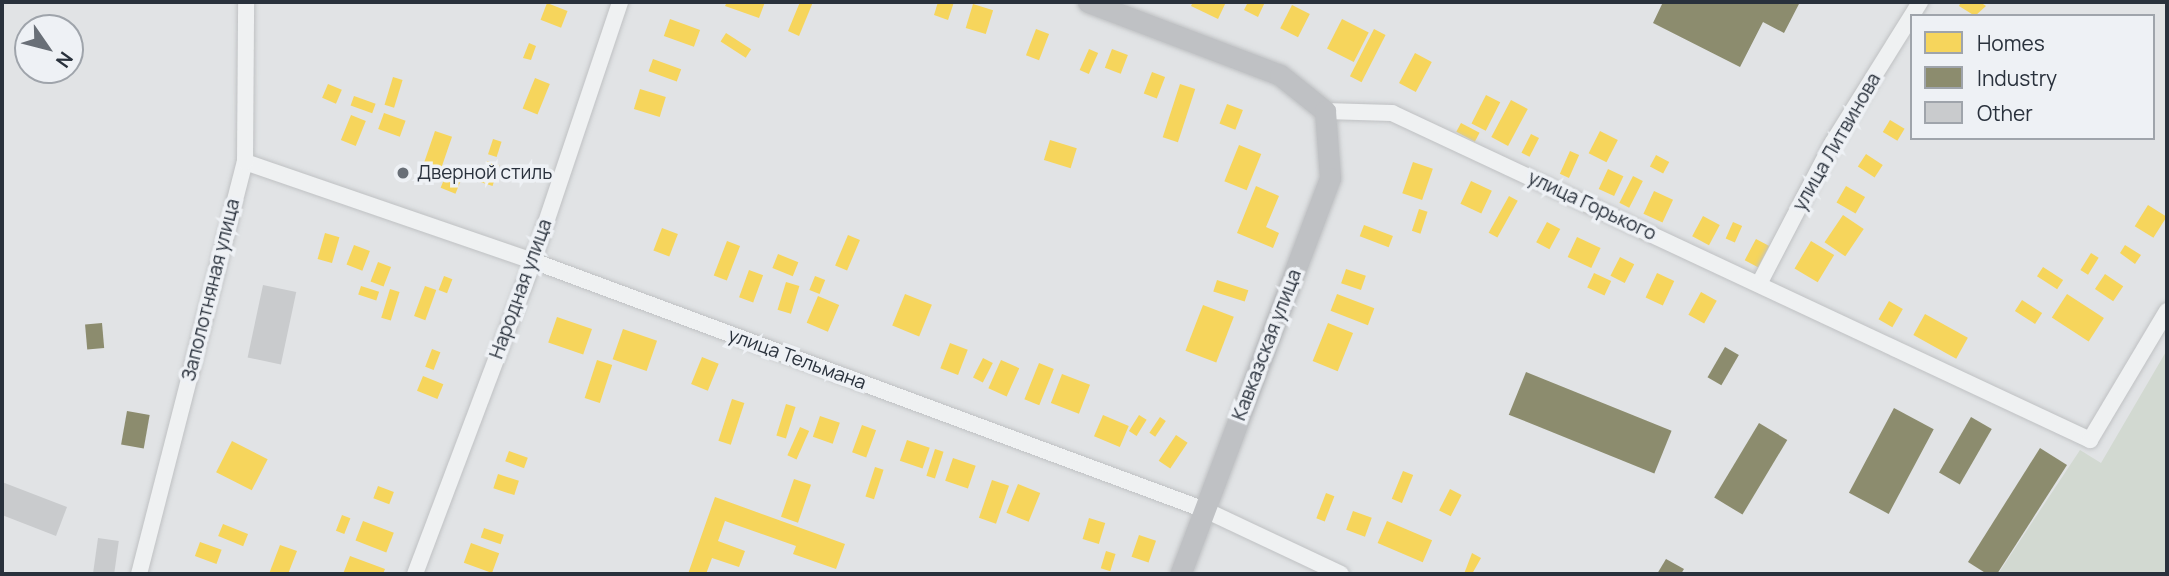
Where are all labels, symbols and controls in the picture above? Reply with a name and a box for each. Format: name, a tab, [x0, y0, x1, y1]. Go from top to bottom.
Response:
north arrow	[14, 14, 84, 84]
legend	[1910, 14, 2155, 140]
text: Homes	[1977, 29, 2045, 57]
text: N	[50, 47, 79, 73]
text: Industry	[1977, 64, 2057, 92]
street label: улица Литвинова	[1788, 69, 1886, 215]
text: Other	[1977, 99, 2033, 127]
place label: Дверной стиль	[417, 162, 552, 184]
marker: Дверной стиль	[395, 165, 411, 181]
street label: улица Горького	[1524, 166, 1660, 246]
street label: Заполотняная улица	[177, 197, 245, 383]
street label: Народная улица	[485, 216, 557, 362]
street label: Кавказская улица	[1228, 266, 1306, 424]
street label: улица Тельмана	[725, 323, 869, 395]

